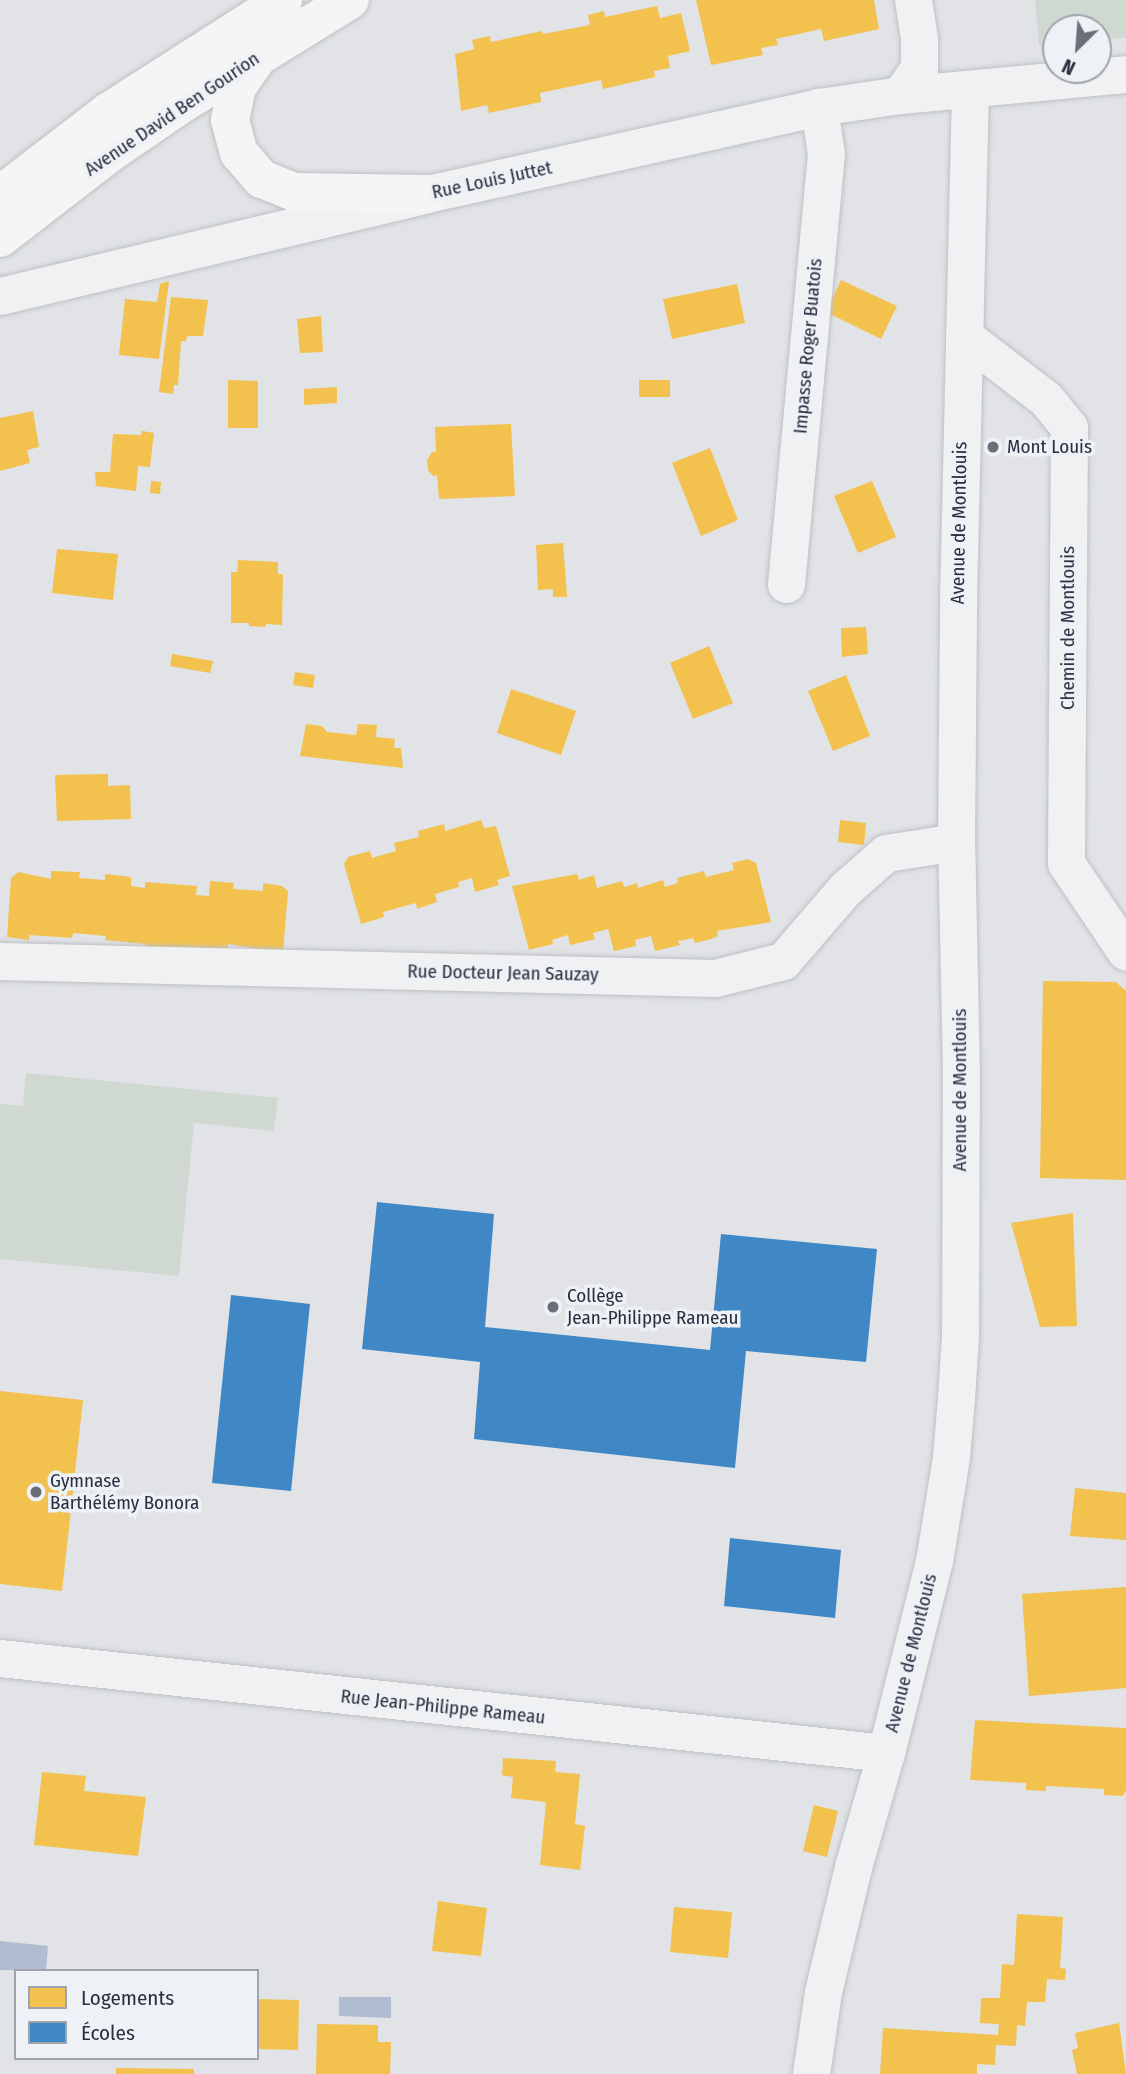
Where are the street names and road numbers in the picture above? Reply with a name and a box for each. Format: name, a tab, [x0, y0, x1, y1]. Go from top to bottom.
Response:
street label: Avenue David Ben Gourion	[80, 47, 264, 181]
street label: Rue Louis Juttet	[430, 156, 554, 204]
street label: Impasse Roger Buatois	[789, 257, 827, 435]
street label: Avenue de Montlouis	[946, 441, 972, 605]
street label: Chemin de Montlouis	[1057, 546, 1079, 710]
street label: Rue Docteur Jean Sauzay	[407, 960, 599, 986]
street label: Avenue de Montlouis	[949, 1009, 971, 1171]
street label: Avenue de Montlouis	[880, 1571, 942, 1735]
street label: Rue Jean-Philippe Rameau	[340, 1685, 546, 1729]

